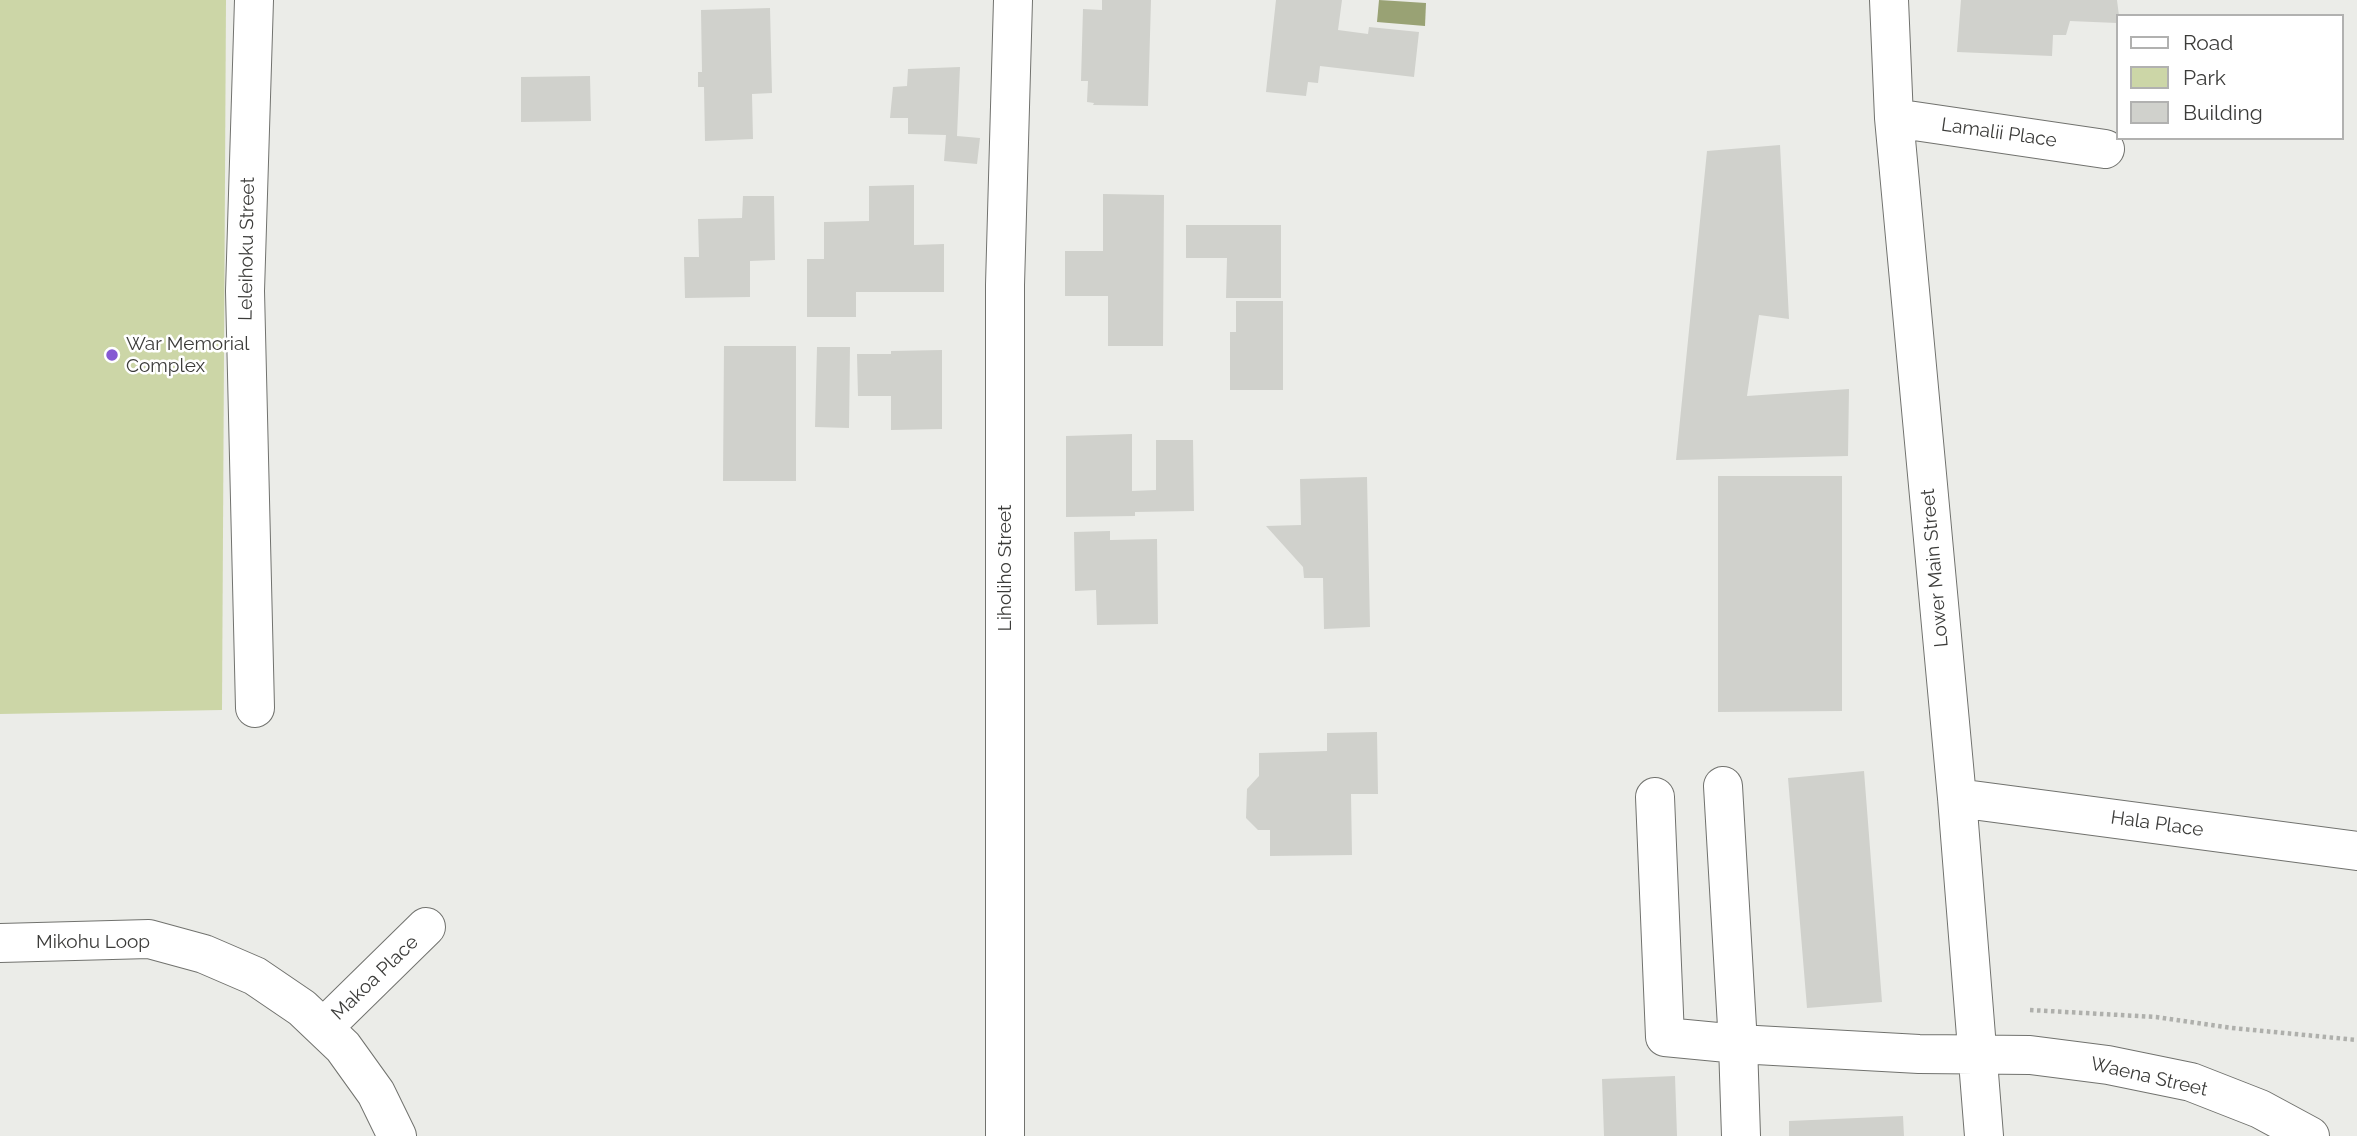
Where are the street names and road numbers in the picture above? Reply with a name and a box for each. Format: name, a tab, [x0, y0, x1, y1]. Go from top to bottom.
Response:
street label: Lamalii Place	[1940, 114, 2058, 152]
street label: Leleihoku Street	[234, 177, 260, 321]
street label: Lower Main Street	[1917, 488, 1953, 648]
street label: Liholiho Street	[994, 505, 1016, 631]
street label: Hala Place	[2109, 806, 2205, 842]
street label: Mikohu Loop	[36, 931, 150, 953]
street label: Makoa Place	[327, 931, 423, 1025]
street label: Waena Street	[2088, 1052, 2210, 1102]

